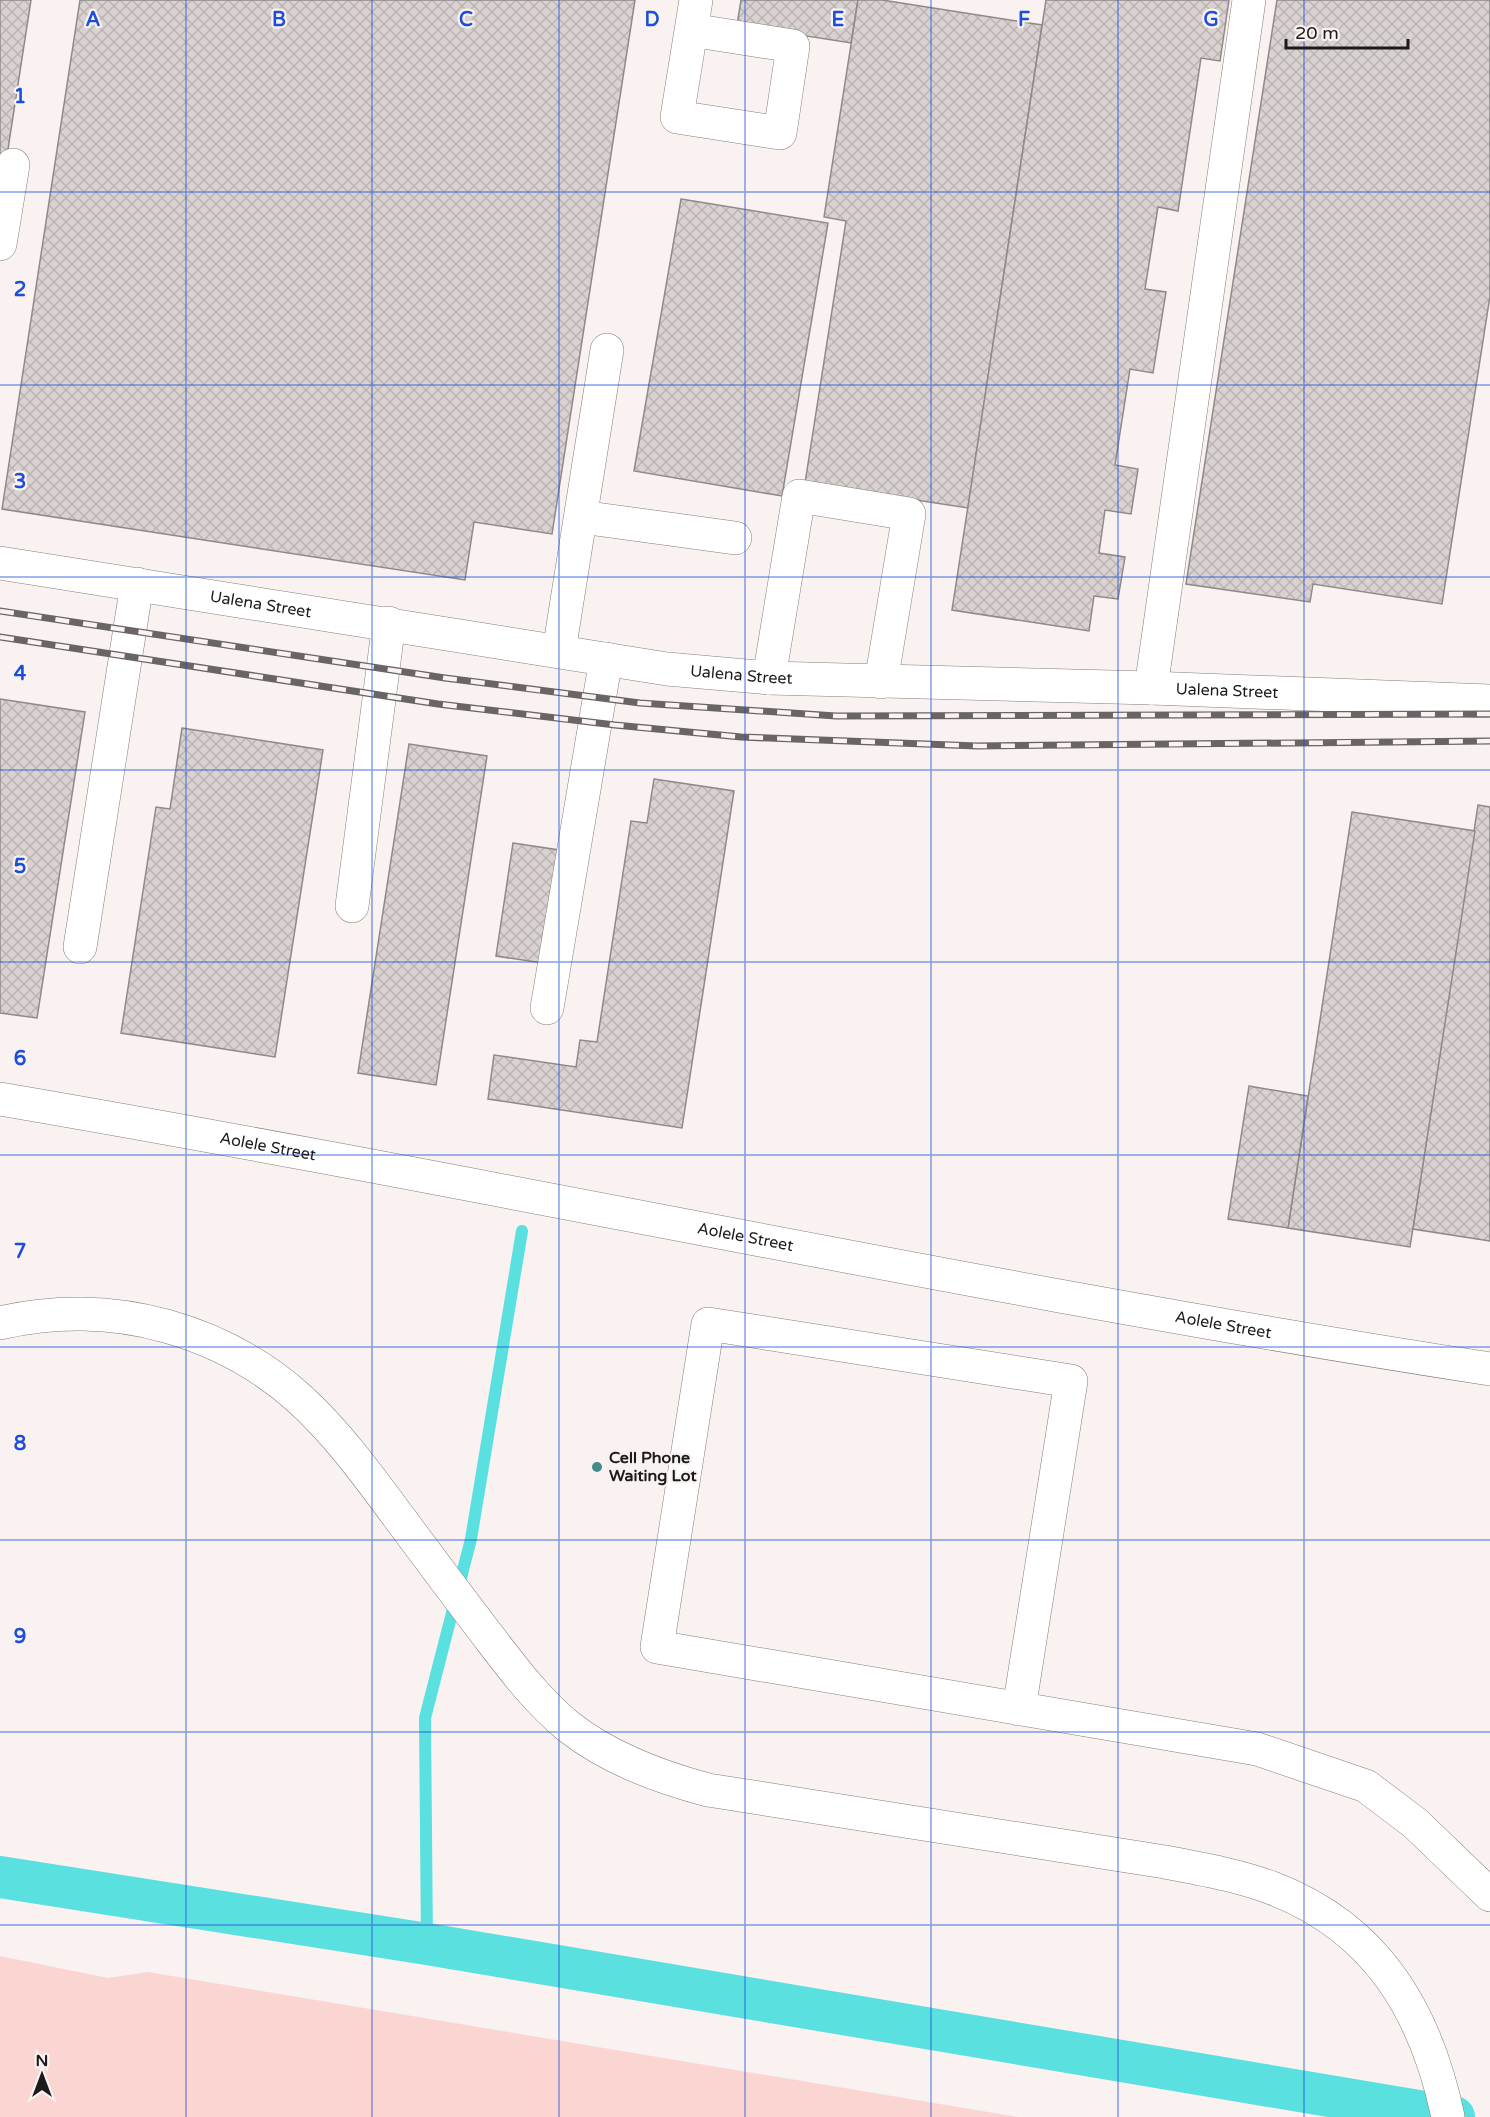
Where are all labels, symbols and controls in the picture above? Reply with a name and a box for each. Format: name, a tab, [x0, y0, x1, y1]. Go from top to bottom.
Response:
text: A	[86, 8, 101, 32]
text: B	[272, 8, 286, 32]
text: C	[459, 8, 473, 32]
text: D	[644, 8, 660, 32]
text: E	[832, 8, 845, 32]
text: F	[1018, 8, 1030, 32]
text: G	[1203, 8, 1219, 32]
scale bar	[1286, 12, 1408, 50]
text: 20 m	[1295, 22, 1339, 44]
text: 1	[14, 85, 26, 109]
text: 2	[14, 278, 26, 302]
text: 3	[14, 470, 26, 494]
street label: Ualena Street	[208, 587, 313, 622]
street label: Ualena Street	[689, 661, 793, 689]
text: 4	[14, 662, 27, 686]
street label: Ualena Street	[1175, 679, 1279, 703]
text: 5	[14, 855, 26, 879]
text: 6	[14, 1047, 26, 1071]
street label: Aolele Street	[218, 1128, 318, 1165]
street label: Aolele Street	[696, 1218, 795, 1256]
text: 7	[14, 1240, 26, 1264]
street label: Aolele Street	[1173, 1307, 1273, 1343]
text: 8	[14, 1432, 26, 1456]
place label: Cell Phone Waiting Lot	[609, 1448, 697, 1486]
marker: Cell Phone Waiting Lot	[590, 1460, 604, 1474]
text: 9	[14, 1625, 26, 1649]
north arrow	[12, 2045, 72, 2105]
text: N	[36, 2051, 48, 2071]

